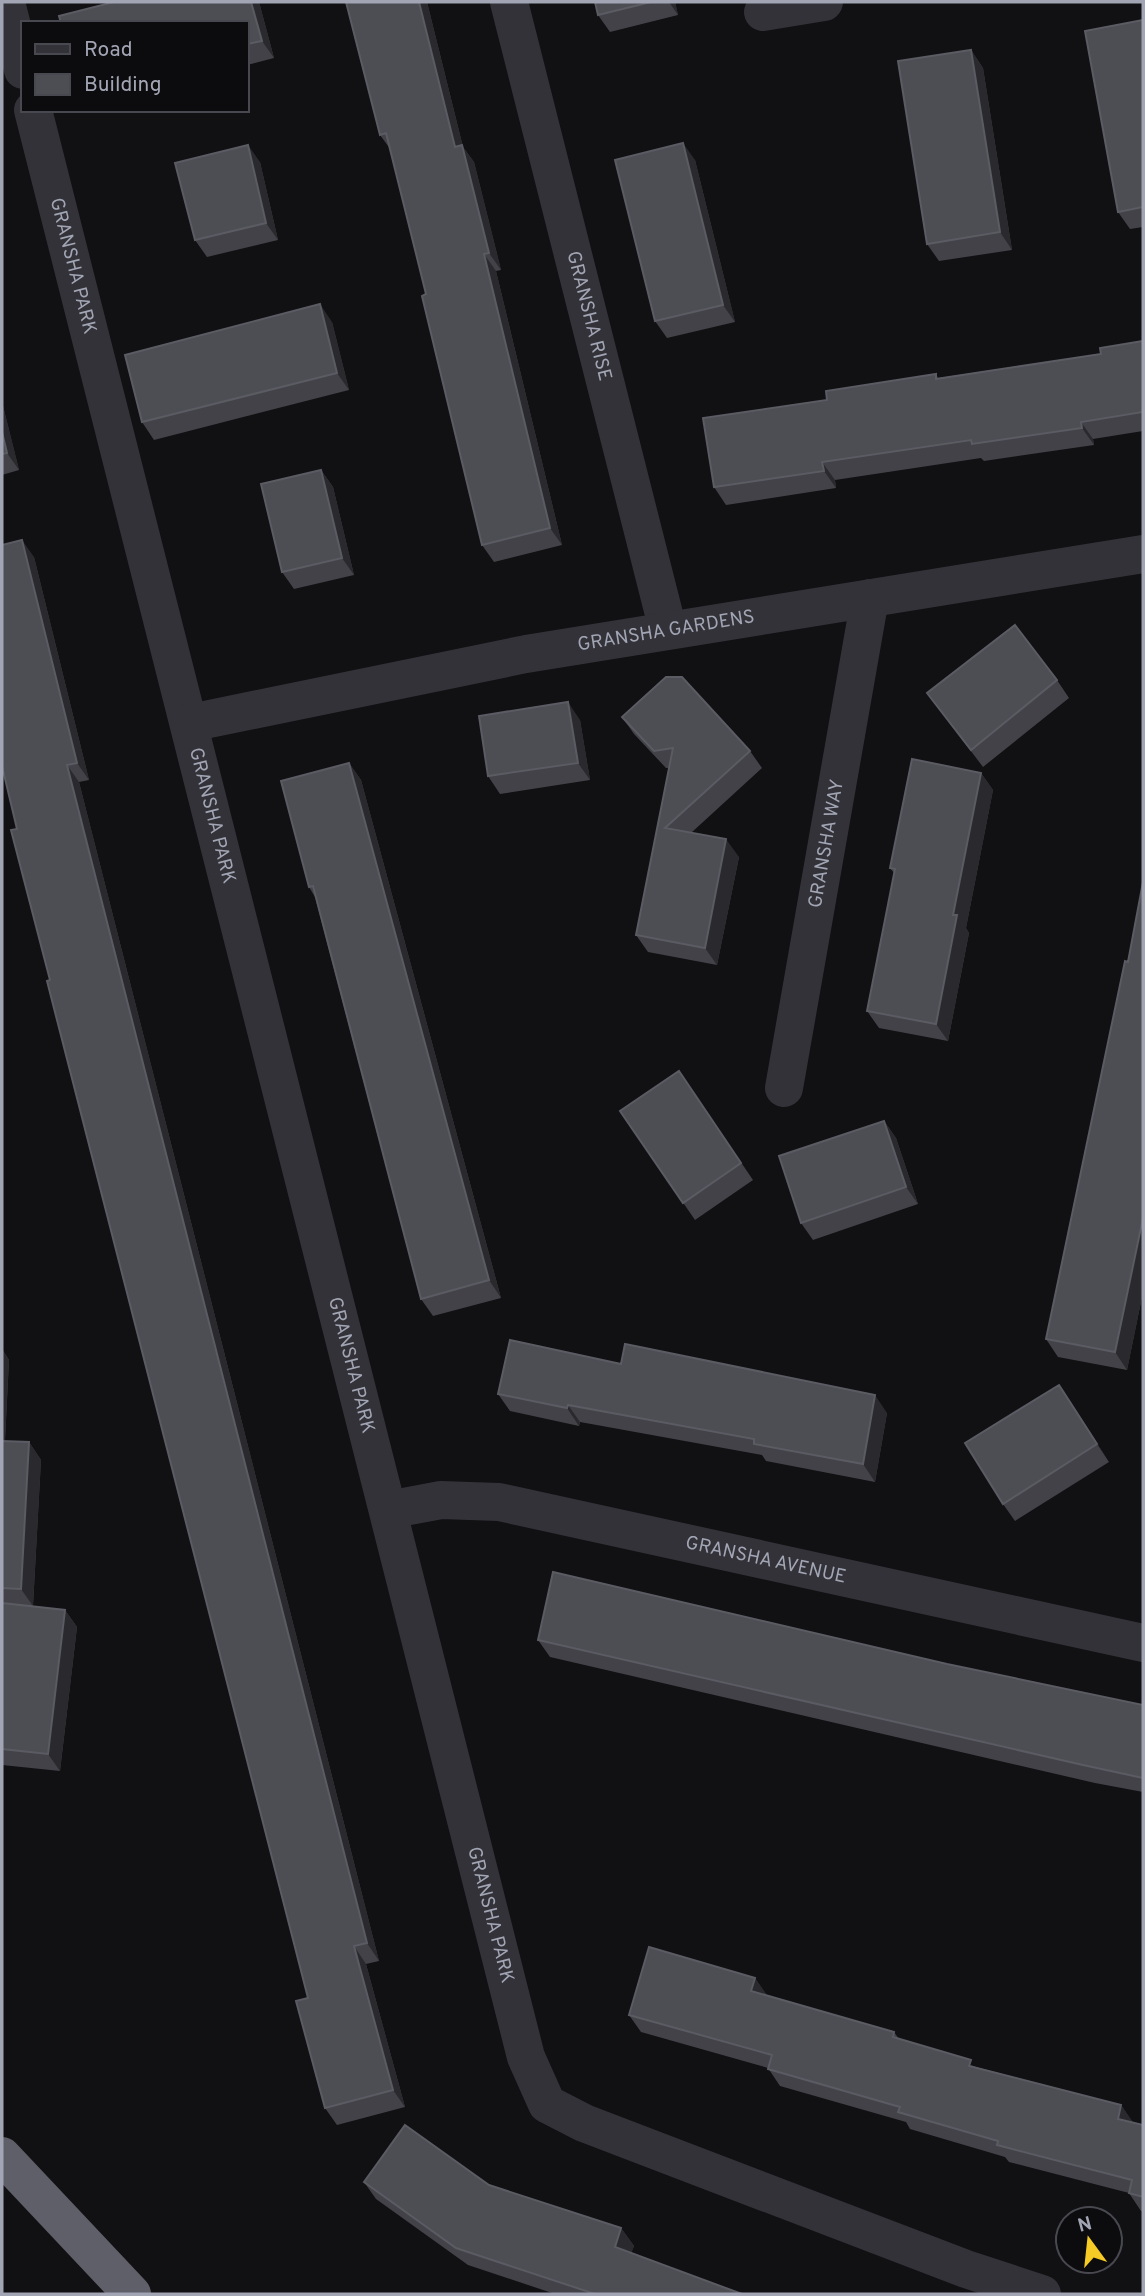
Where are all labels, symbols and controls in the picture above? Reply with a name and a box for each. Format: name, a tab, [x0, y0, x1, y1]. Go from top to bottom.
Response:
legend	[21, 21, 248, 112]
text: Road	[84, 37, 133, 64]
text: Building	[84, 72, 162, 99]
street label: GRANSHA PARK	[44, 195, 101, 337]
street label: GRANSHA RISE	[561, 249, 616, 383]
street label: GRANSHA GARDENS	[576, 605, 756, 657]
street label: GRANSHA PARK	[183, 745, 241, 886]
street label: GRANSHA WAY	[804, 777, 850, 910]
street label: GRANSHA PARK	[322, 1295, 380, 1436]
street label: GRANSHA AVENUE	[683, 1531, 848, 1590]
street label: GRANSHA PARK	[461, 1844, 519, 1986]
north arrow	[1054, 2205, 1124, 2275]
text: N	[1075, 2212, 1095, 2239]

